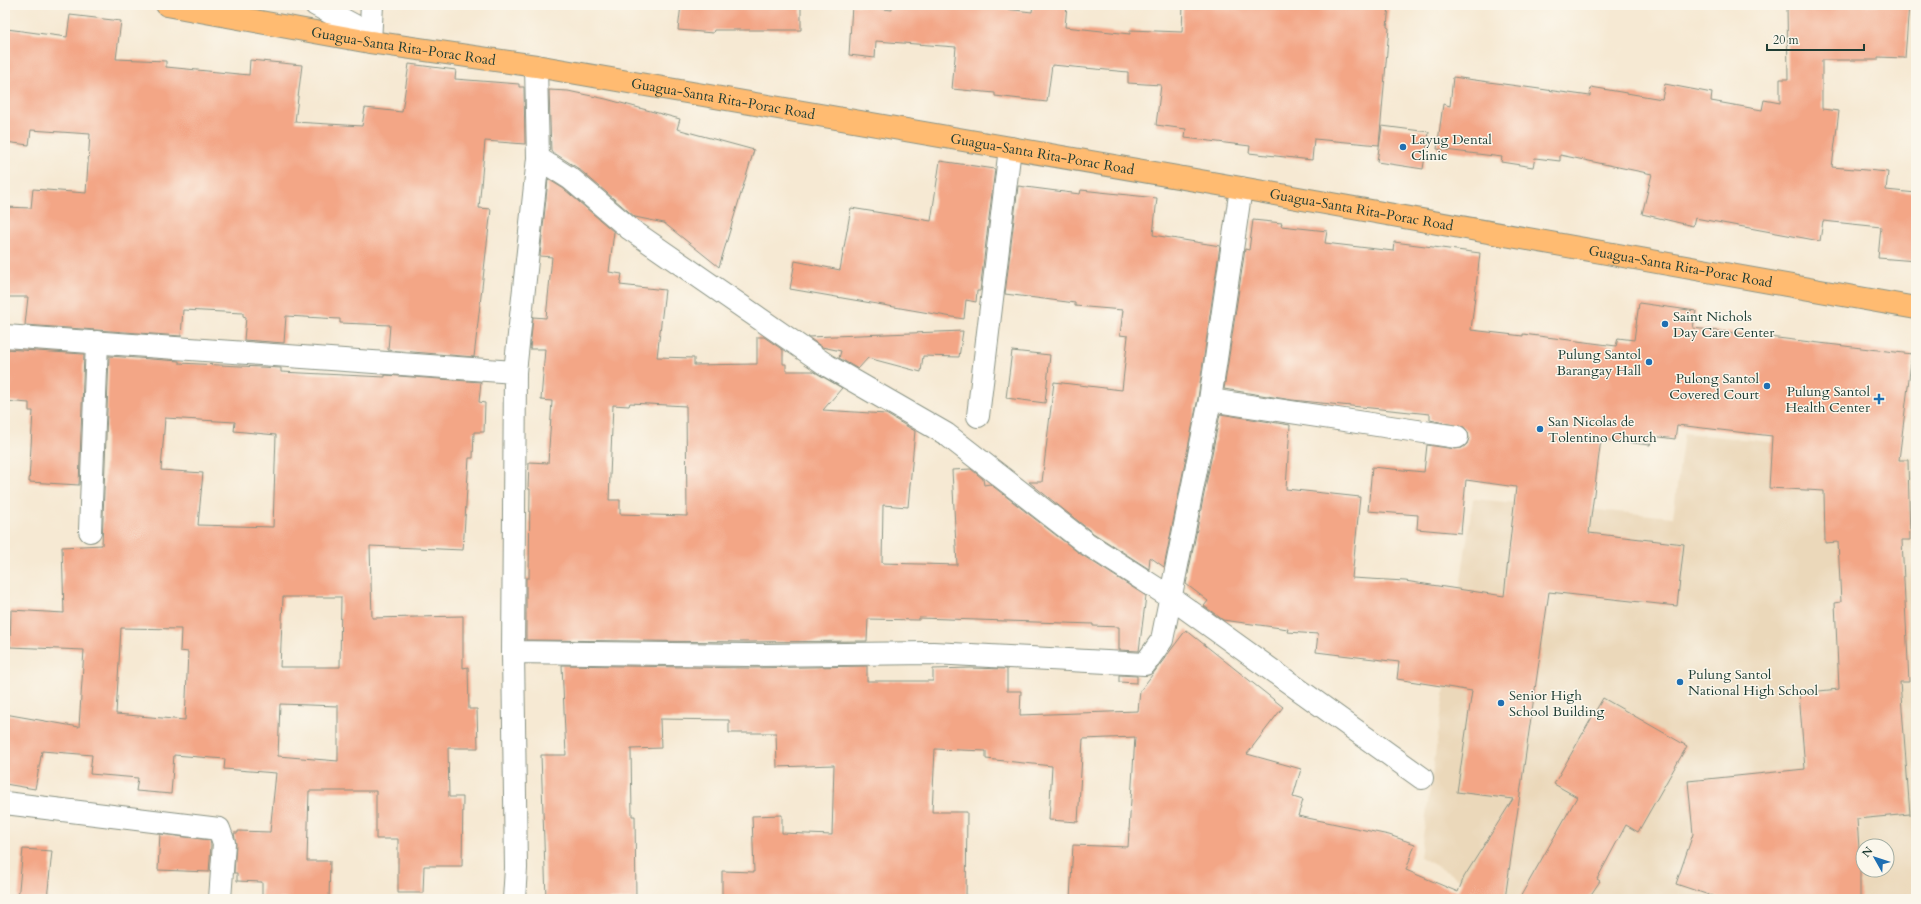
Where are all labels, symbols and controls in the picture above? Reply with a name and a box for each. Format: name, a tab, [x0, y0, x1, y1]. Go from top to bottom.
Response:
street label: Guagua-Santa Rita-Porac Road	[310, 22, 497, 70]
scale bar	[1767, 26, 1864, 52]
text: 20 m	[1773, 32, 1800, 48]
street label: Guagua-Santa Rita-Porac Road	[630, 74, 817, 124]
street label: Guagua-Santa Rita-Porac Road	[949, 129, 1136, 179]
place label: Layug Dental Clinic	[1411, 130, 1492, 165]
marker: Layug Dental Clinic	[1398, 142, 1408, 152]
street label: Guagua-Santa Rita-Porac Road	[1268, 184, 1455, 236]
street label: Guagua-Santa Rita-Porac Road	[1587, 241, 1774, 292]
place label: Saint Nichols Day Care Center	[1673, 307, 1775, 342]
marker: Saint Nichols Day Care Center	[1660, 319, 1670, 329]
place label: Pulung Santol Barangay Hall	[1556, 345, 1641, 380]
marker: Pulung Santol Barangay Hall	[1644, 357, 1654, 367]
place label: Pulong Santol Covered Court	[1669, 369, 1760, 404]
marker: Pulong Santol Covered Court	[1762, 381, 1772, 391]
place label: Pulung Santol Health Center	[1786, 382, 1871, 417]
marker: Pulung Santol Health Center	[1873, 393, 1885, 405]
place label: San Nicolas de Tolentino Church	[1548, 412, 1657, 447]
marker: San Nicolas de Tolentino Church	[1535, 424, 1545, 434]
place label: Pulung Santol National High School	[1688, 665, 1818, 700]
marker: Pulung Santol National High School	[1675, 677, 1685, 687]
place label: Senior High School Building	[1509, 686, 1605, 721]
marker: Senior High School Building	[1496, 698, 1506, 708]
north arrow	[1855, 838, 1895, 878]
text: N	[1859, 843, 1877, 860]

